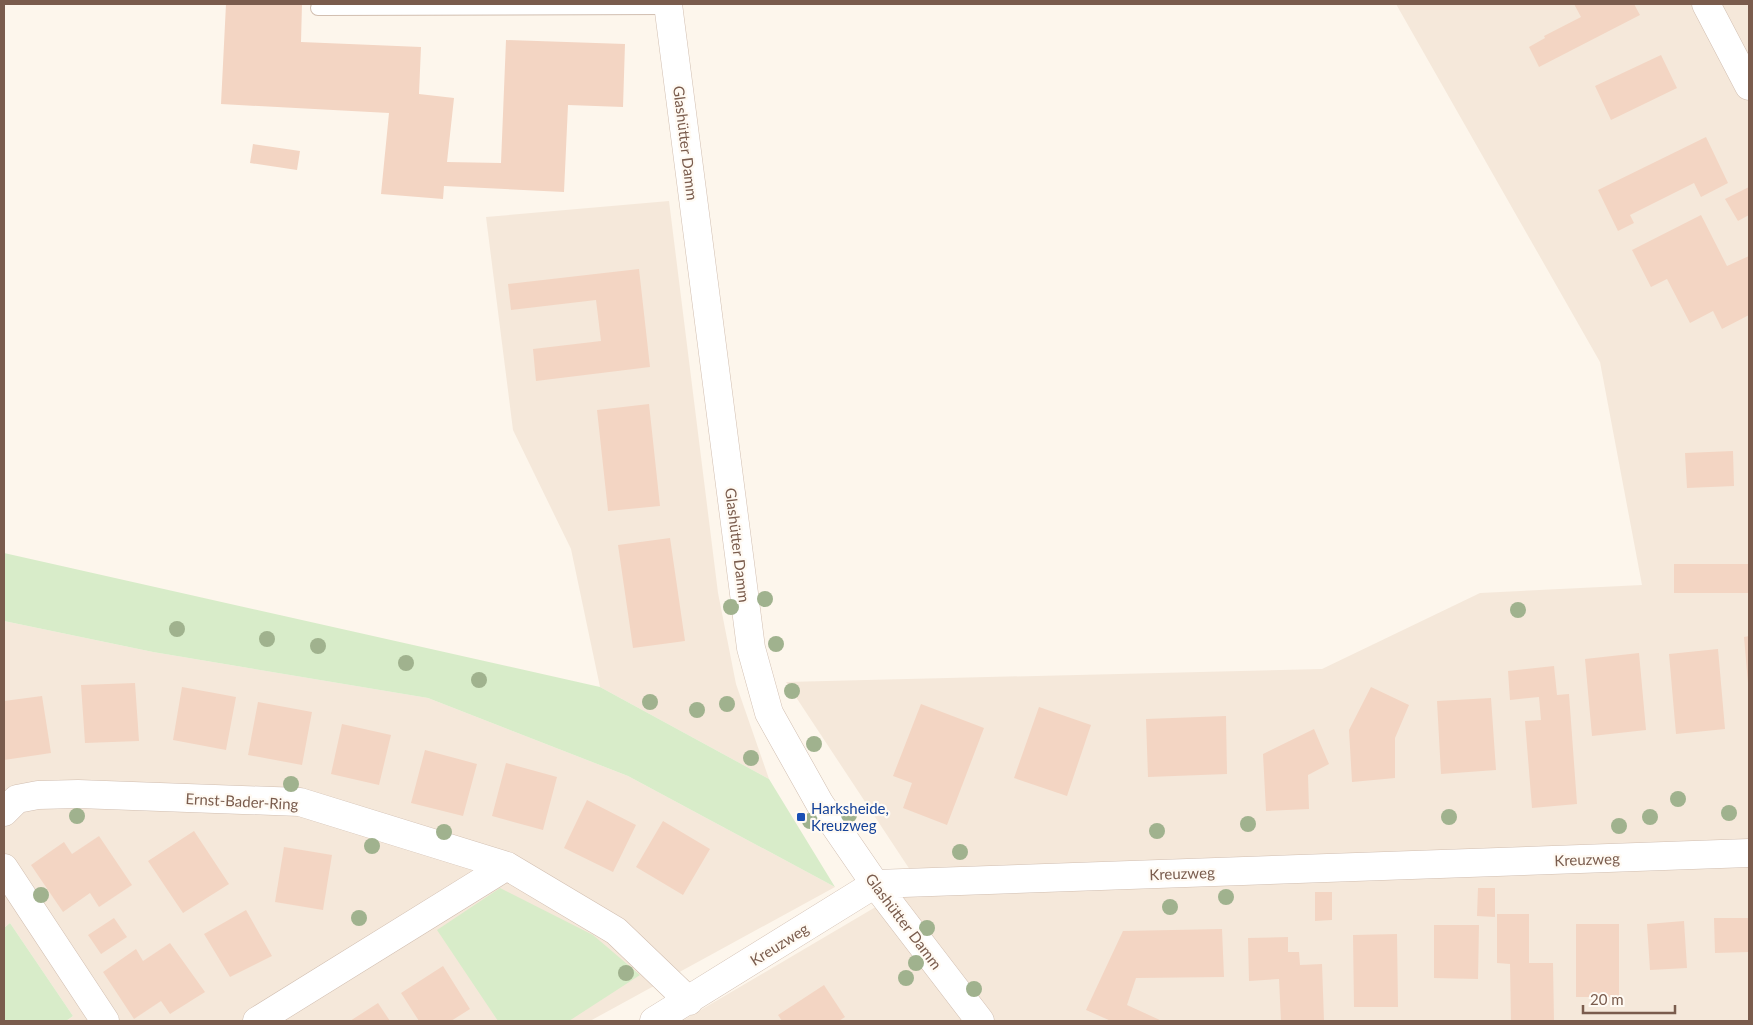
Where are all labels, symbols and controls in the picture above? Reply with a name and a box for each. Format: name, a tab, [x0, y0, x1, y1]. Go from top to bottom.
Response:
street label: Glashütter Damm	[670, 85, 702, 201]
street label: Glashütter Damm	[722, 487, 754, 603]
street label: Ernst-Bader-Ring	[185, 789, 299, 813]
place label: Harksheide, Kreuzweg	[811, 799, 889, 834]
marker: Harksheide, Kreuzweg	[795, 811, 807, 823]
street label: Kreuzweg	[1554, 849, 1620, 869]
street label: Kreuzweg	[1149, 863, 1215, 883]
street label: Glashütter Damm	[862, 869, 946, 973]
street label: Kreuzweg	[746, 919, 812, 969]
scale bar	[1583, 982, 1676, 1014]
text: 20 m	[1590, 990, 1624, 1008]

